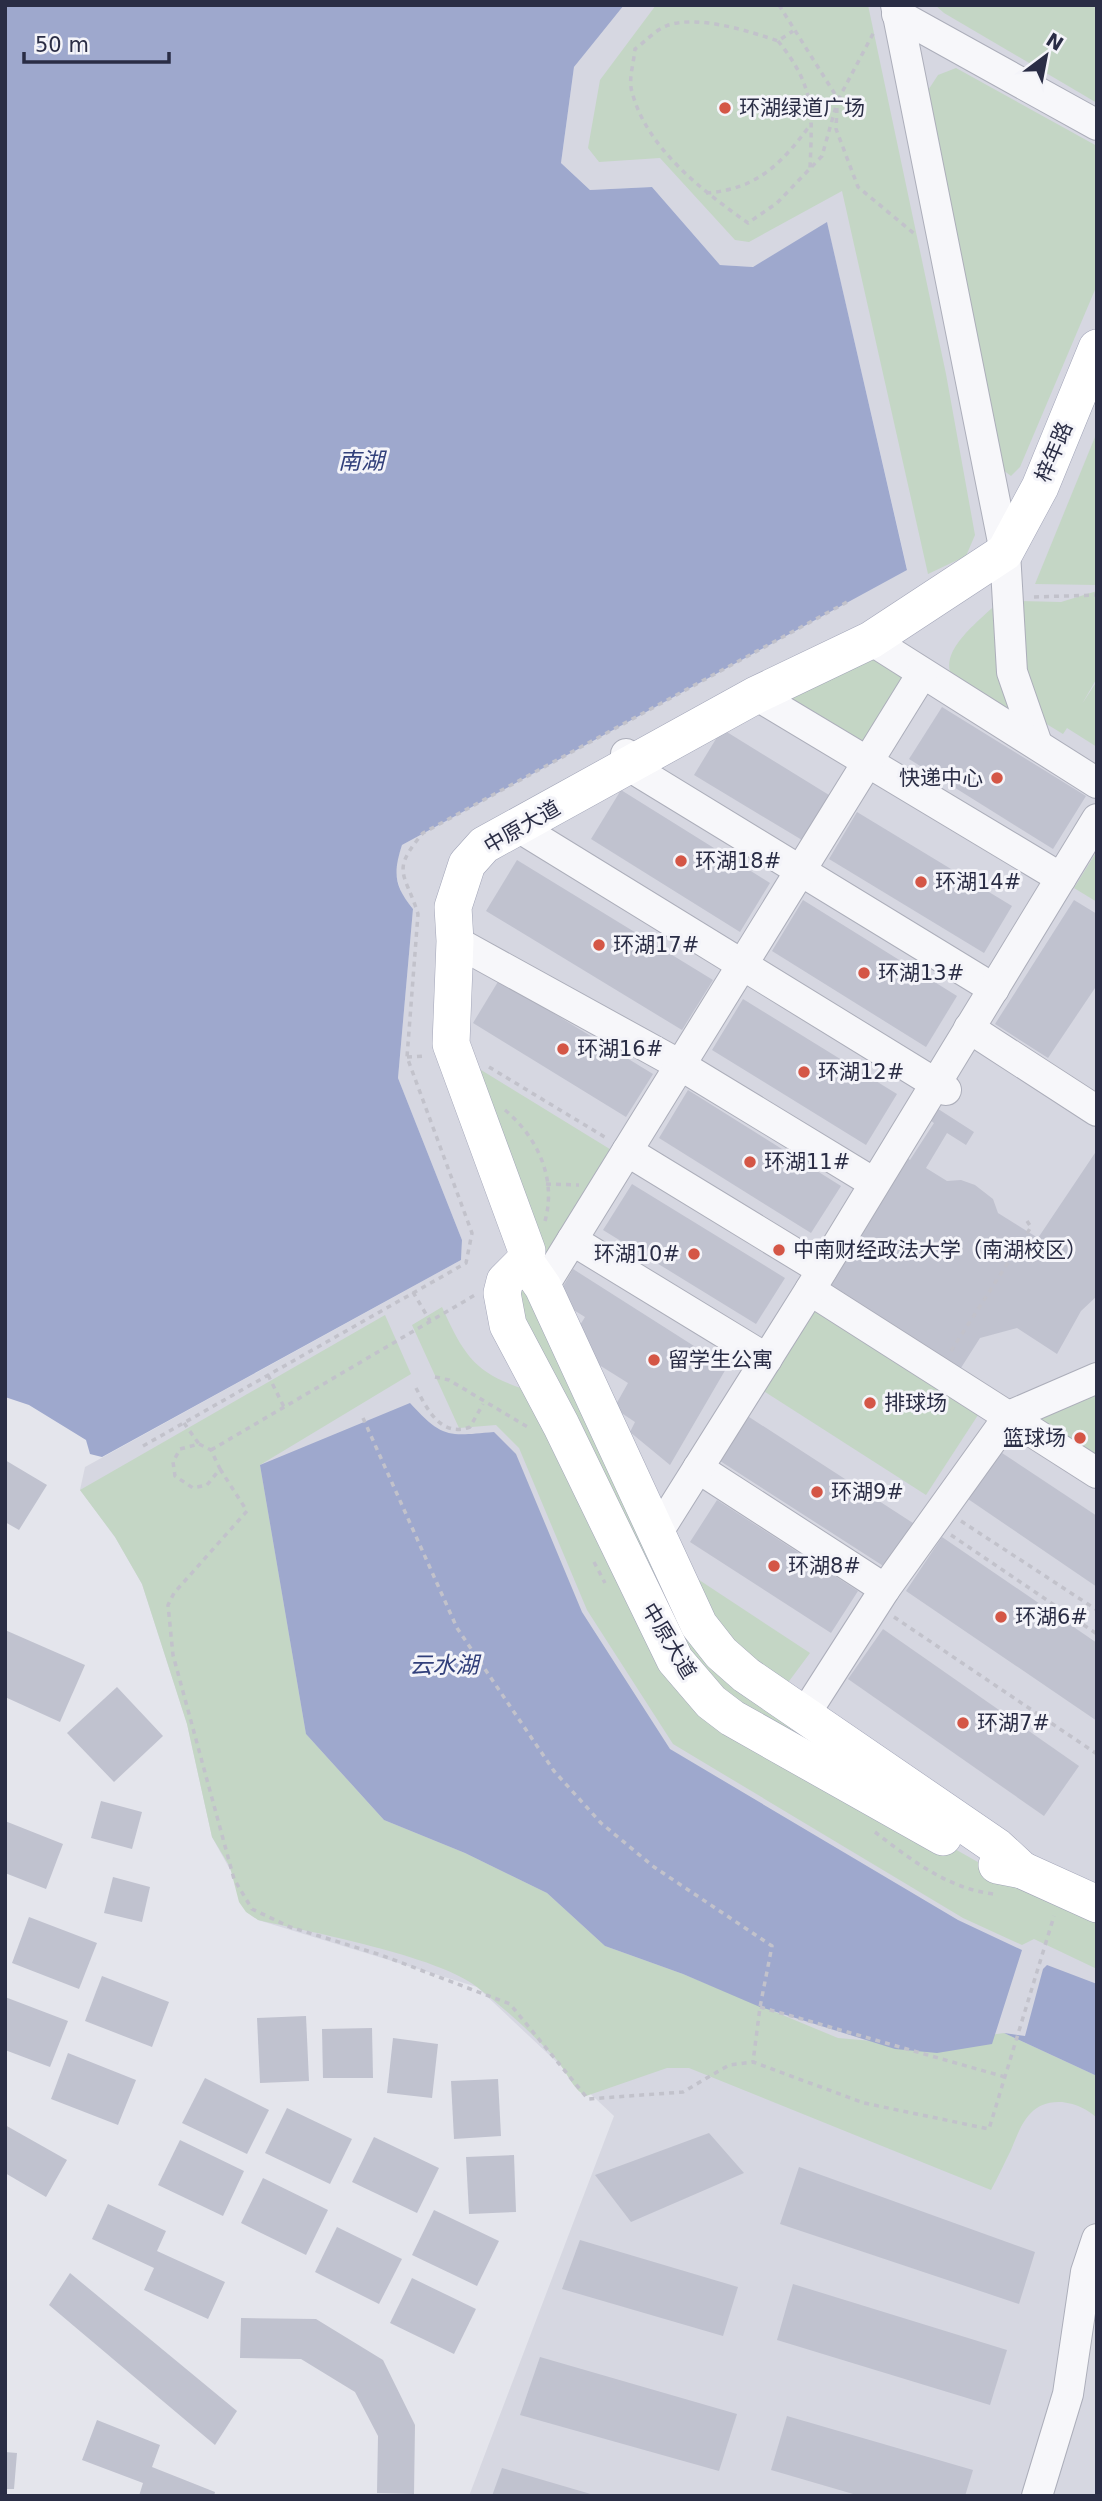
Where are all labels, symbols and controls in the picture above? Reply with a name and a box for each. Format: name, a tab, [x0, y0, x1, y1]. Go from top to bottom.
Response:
scale bar	[24, 21, 170, 65]
north arrow	[1011, 21, 1081, 91]
text: N	[1042, 28, 1068, 55]
text: 50 m	[35, 33, 89, 57]
place label: 环湖绿道广场	[739, 96, 865, 120]
marker: 环湖绿道广场	[717, 100, 733, 116]
street label: 梓年路	[1031, 418, 1077, 486]
water label: 南湖	[338, 448, 387, 474]
place label: 快递中心	[899, 766, 983, 790]
marker: 快递中心	[989, 770, 1005, 786]
street label: 中原大道	[480, 796, 564, 858]
place label: 环湖18#	[695, 849, 781, 873]
marker: 环湖18#	[673, 853, 689, 869]
place label: 环湖14#	[935, 870, 1021, 894]
marker: 环湖14#	[913, 874, 929, 890]
place label: 环湖17#	[613, 933, 699, 957]
marker: 环湖17#	[591, 937, 607, 953]
place label: 环湖13#	[878, 961, 964, 985]
marker: 环湖13#	[856, 965, 872, 981]
place label: 环湖16#	[577, 1037, 663, 1061]
marker: 环湖16#	[555, 1041, 571, 1057]
place label: 环湖12#	[818, 1060, 904, 1084]
marker: 环湖12#	[796, 1064, 812, 1080]
place label: 环湖11#	[764, 1150, 850, 1174]
marker: 环湖11#	[742, 1154, 758, 1170]
place label: 中南财经政法大学（南湖校区）	[793, 1238, 1087, 1262]
place label: 环湖10#	[594, 1242, 680, 1266]
marker: 中南财经政法大学（南湖校区）	[771, 1242, 787, 1258]
marker: 环湖10#	[686, 1246, 702, 1262]
place label: 留学生公寓	[668, 1348, 773, 1372]
marker: 留学生公寓	[646, 1352, 662, 1368]
place label: 排球场	[884, 1391, 947, 1415]
marker: 排球场	[862, 1395, 878, 1411]
place label: 篮球场	[1003, 1426, 1066, 1450]
marker: 篮球场	[1072, 1430, 1088, 1446]
place label: 环湖9#	[831, 1480, 904, 1504]
marker: 环湖9#	[809, 1484, 825, 1500]
place label: 环湖8#	[788, 1554, 861, 1578]
marker: 环湖8#	[766, 1558, 782, 1574]
street label: 中原大道	[637, 1599, 701, 1683]
place label: 环湖6#	[1015, 1605, 1088, 1629]
marker: 环湖6#	[993, 1609, 1009, 1625]
water label: 云水湖	[410, 1652, 482, 1678]
place label: 环湖7#	[977, 1711, 1050, 1735]
marker: 环湖7#	[955, 1715, 971, 1731]

